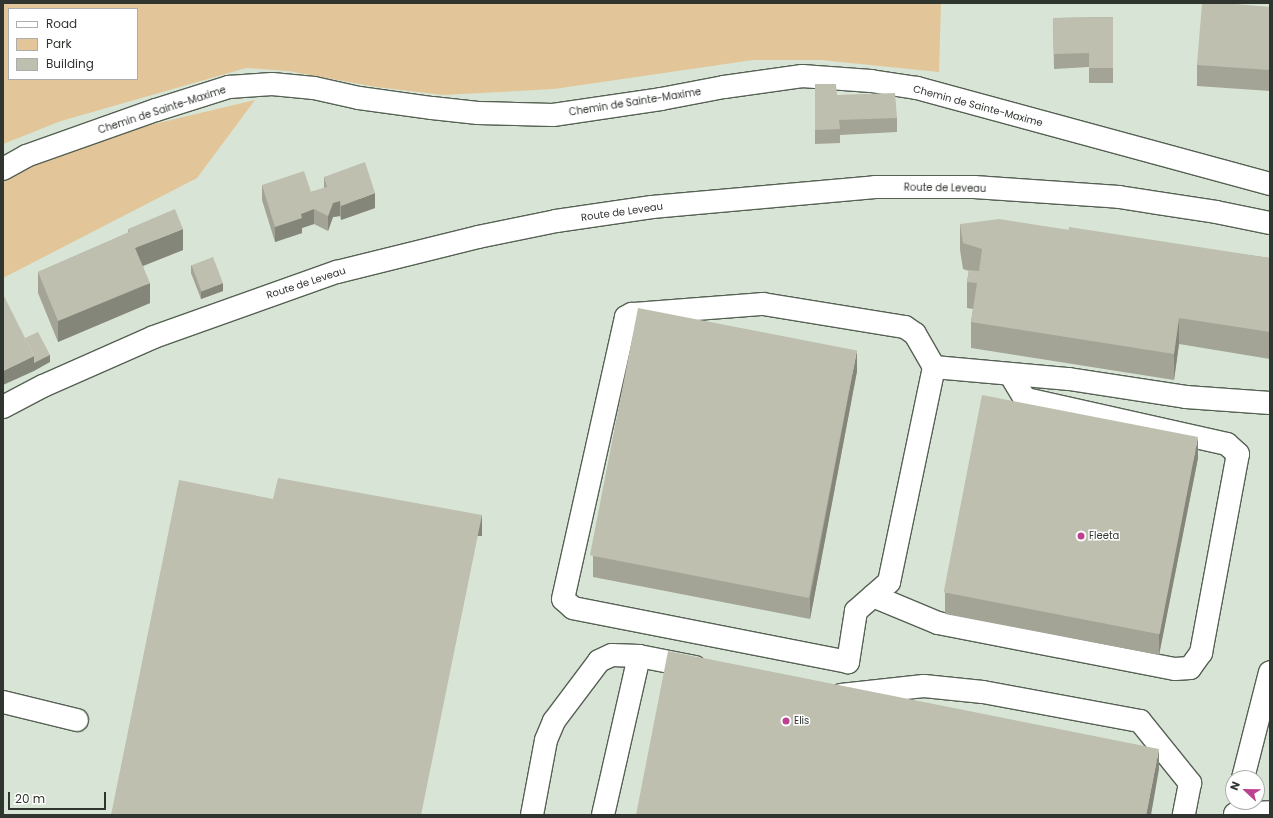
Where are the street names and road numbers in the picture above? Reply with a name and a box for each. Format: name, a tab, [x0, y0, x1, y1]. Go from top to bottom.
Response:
street label: Chemin de Sainte-Maxime	[912, 83, 1044, 129]
street label: Chemin de Sainte-Maxime	[97, 84, 227, 136]
street label: Chemin de Sainte-Maxime	[568, 86, 702, 118]
street label: Route de Leveau	[904, 181, 986, 195]
street label: Route de Leveau	[580, 200, 664, 224]
street label: Route de Leveau	[265, 265, 347, 301]

